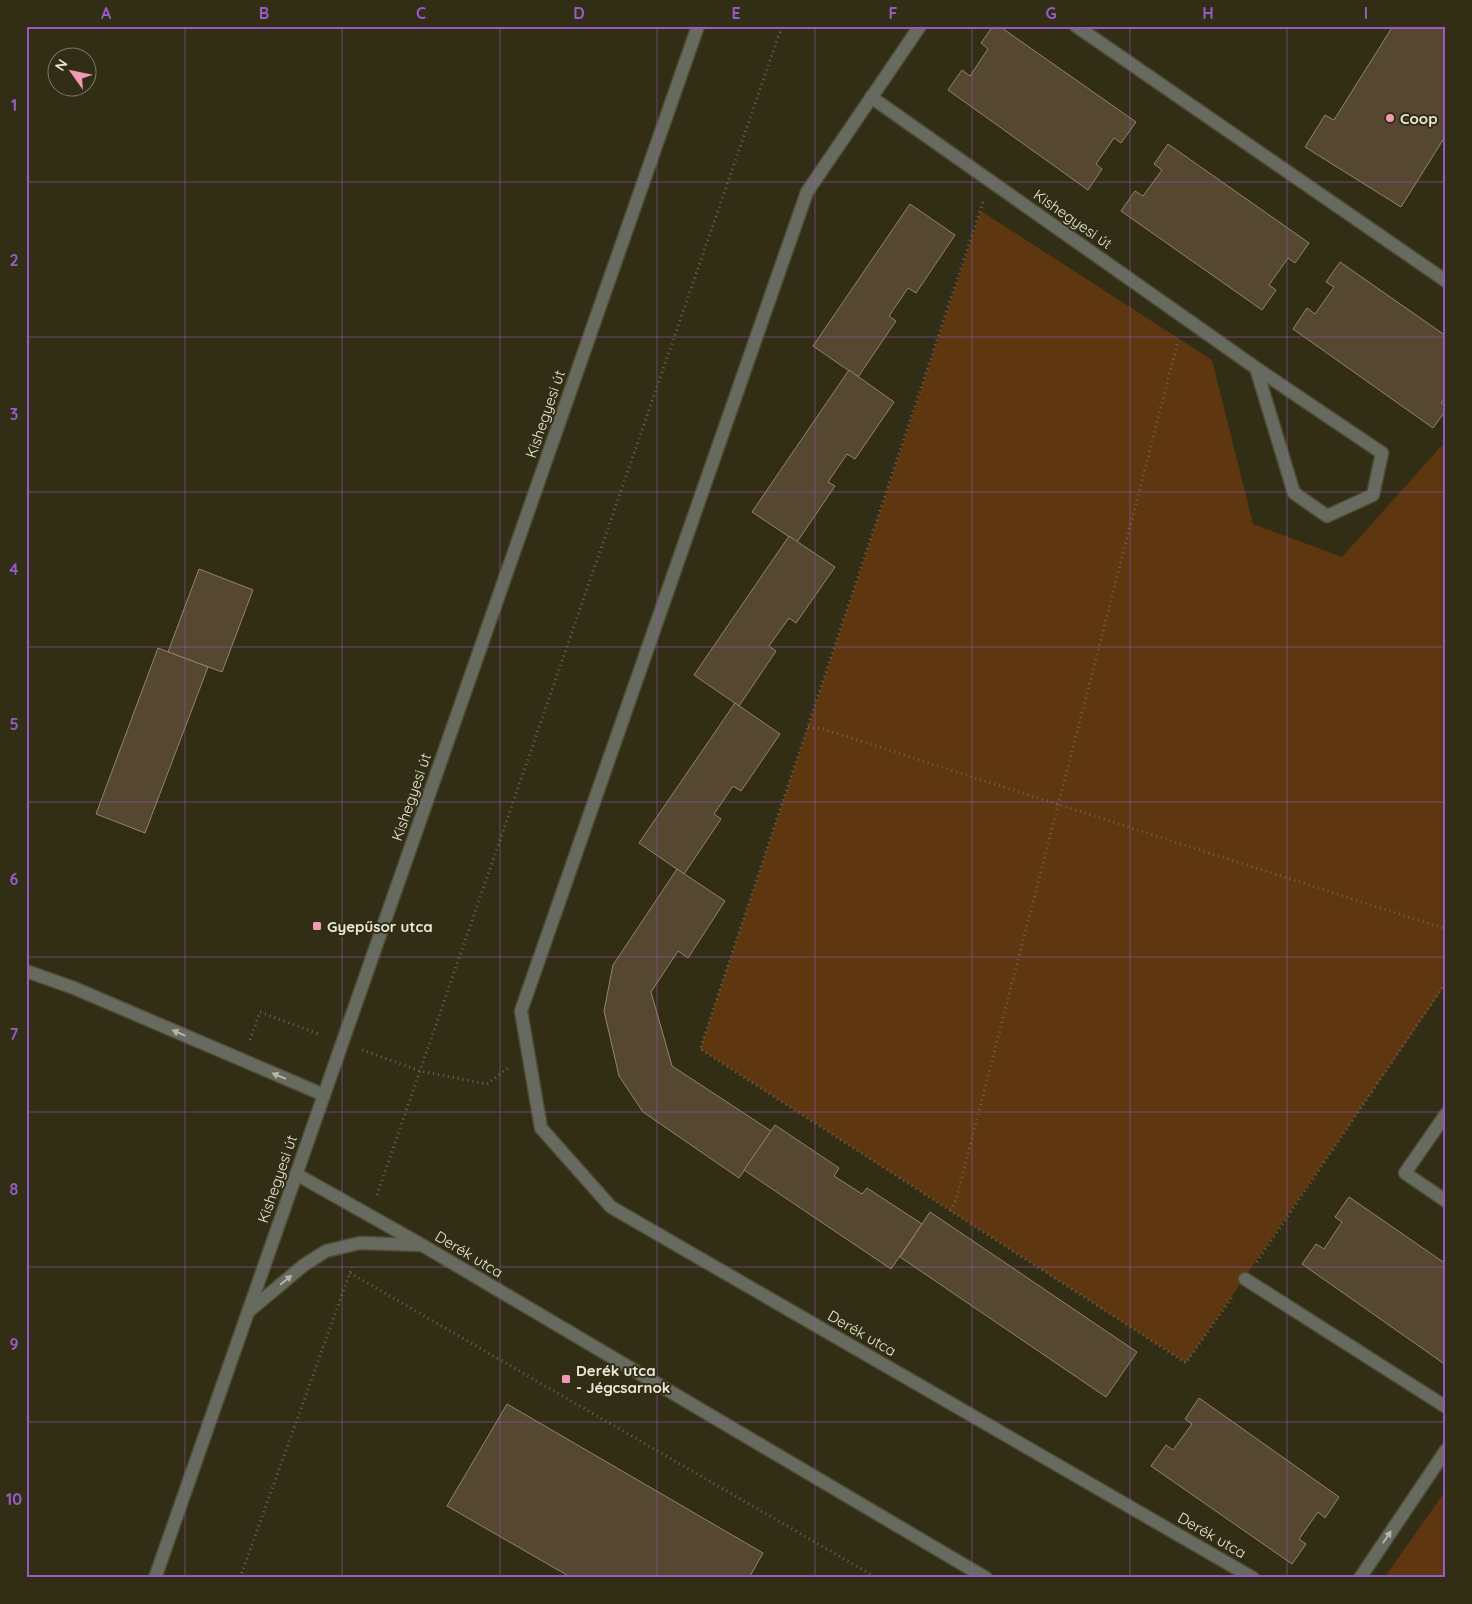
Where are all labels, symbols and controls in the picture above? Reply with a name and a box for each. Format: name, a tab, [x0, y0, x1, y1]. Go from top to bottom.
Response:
text: A	[101, 3, 112, 23]
text: B	[259, 3, 269, 23]
text: C	[416, 3, 426, 23]
text: D	[573, 3, 585, 23]
text: E	[731, 3, 741, 23]
text: F	[889, 3, 898, 23]
text: G	[1045, 3, 1057, 23]
text: H	[1202, 3, 1214, 23]
text: I	[1364, 3, 1368, 23]
north arrow	[48, 48, 98, 98]
text: N	[51, 56, 71, 74]
text: 1	[11, 95, 17, 115]
place label: Coop	[1400, 109, 1438, 128]
marker: Coop	[1384, 112, 1396, 124]
street label: Kishegyesi út	[1030, 185, 1116, 253]
text: 2	[9, 250, 19, 270]
street label: Kishegyesi út	[521, 368, 569, 460]
text: 3	[10, 404, 18, 424]
text: 4	[9, 559, 19, 579]
text: 5	[9, 714, 19, 734]
street label: Kishegyesi út	[387, 751, 435, 843]
text: 6	[10, 869, 19, 889]
place label: Gyepűsor utca	[327, 917, 433, 936]
marker: Gyepűsor utca	[311, 920, 323, 932]
text: 7	[10, 1024, 19, 1044]
one-way arrow	[172, 1029, 186, 1037]
one-way arrow	[272, 1071, 286, 1079]
street label: Kishegyesi út	[253, 1133, 301, 1225]
text: 8	[10, 1179, 19, 1199]
street label: Derék utca	[432, 1226, 506, 1282]
one-way arrow	[279, 1274, 292, 1285]
street label: Derék utca	[824, 1306, 900, 1360]
text: 9	[9, 1334, 19, 1354]
place label: Derék utca - Jégcsarnok	[576, 1361, 670, 1397]
marker: Derék utca - Jégcsarnok	[560, 1373, 572, 1385]
text: 10	[6, 1489, 22, 1509]
street label: Derék utca	[1174, 1508, 1250, 1562]
one-way arrow	[1382, 1531, 1392, 1544]

